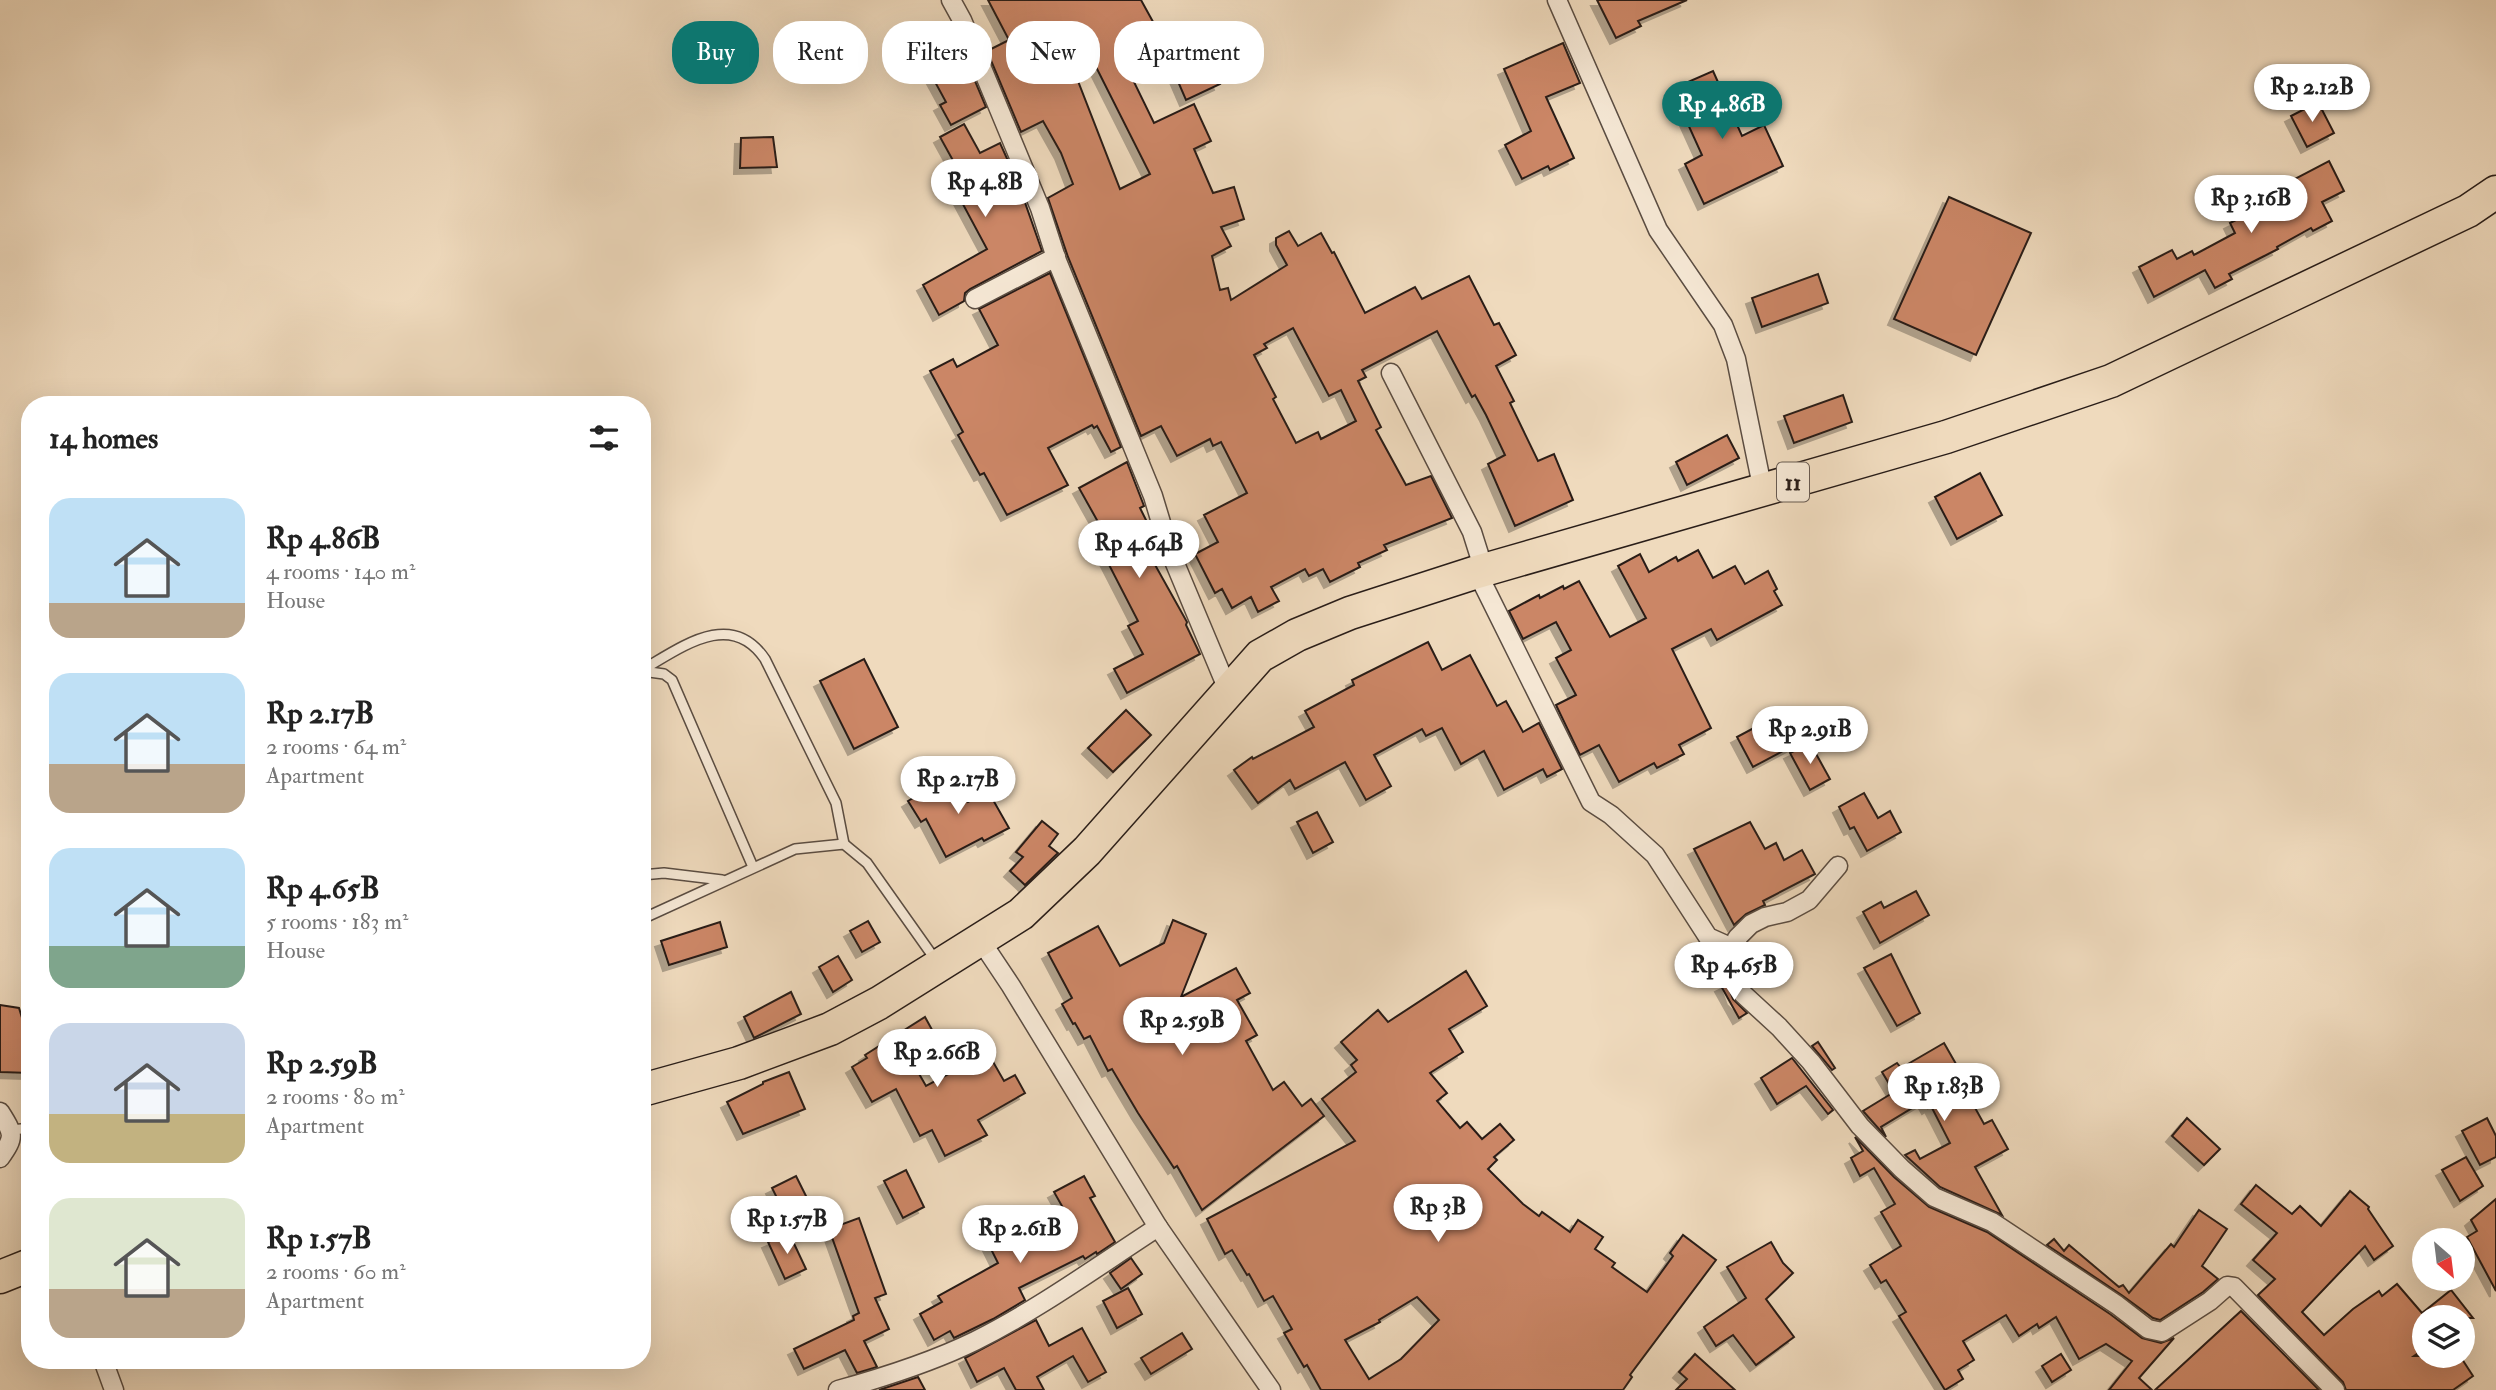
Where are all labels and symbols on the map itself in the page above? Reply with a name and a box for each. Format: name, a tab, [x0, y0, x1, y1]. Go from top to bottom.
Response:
pin: Rp 2.12B	[2240, 64, 2384, 124]
pin: Rp 4.86B	[1650, 82, 1794, 141]
pin: Rp 4.8B	[920, 160, 1050, 219]
pin: Rp 3.16B	[2179, 176, 2323, 235]
road number: 11	[1777, 462, 1809, 502]
pin: Rp 4.64B	[1067, 520, 1211, 580]
pin: Rp 2.91B	[1738, 706, 1882, 766]
pin: Rp 2.17B	[886, 756, 1030, 816]
pin: Rp 4.65B	[1662, 942, 1806, 1002]
pin: Rp 2.59B	[1110, 998, 1254, 1057]
pin: Rp 2.66B	[865, 1030, 1009, 1089]
pin: Rp 1.83B	[1872, 1064, 2016, 1123]
pin: Rp 3B	[1389, 1184, 1487, 1244]
pin: Rp 1.57B	[715, 1196, 859, 1256]
pin: Rp 2.61B	[948, 1206, 1092, 1265]
north arrow	[2412, 1228, 2474, 1292]

